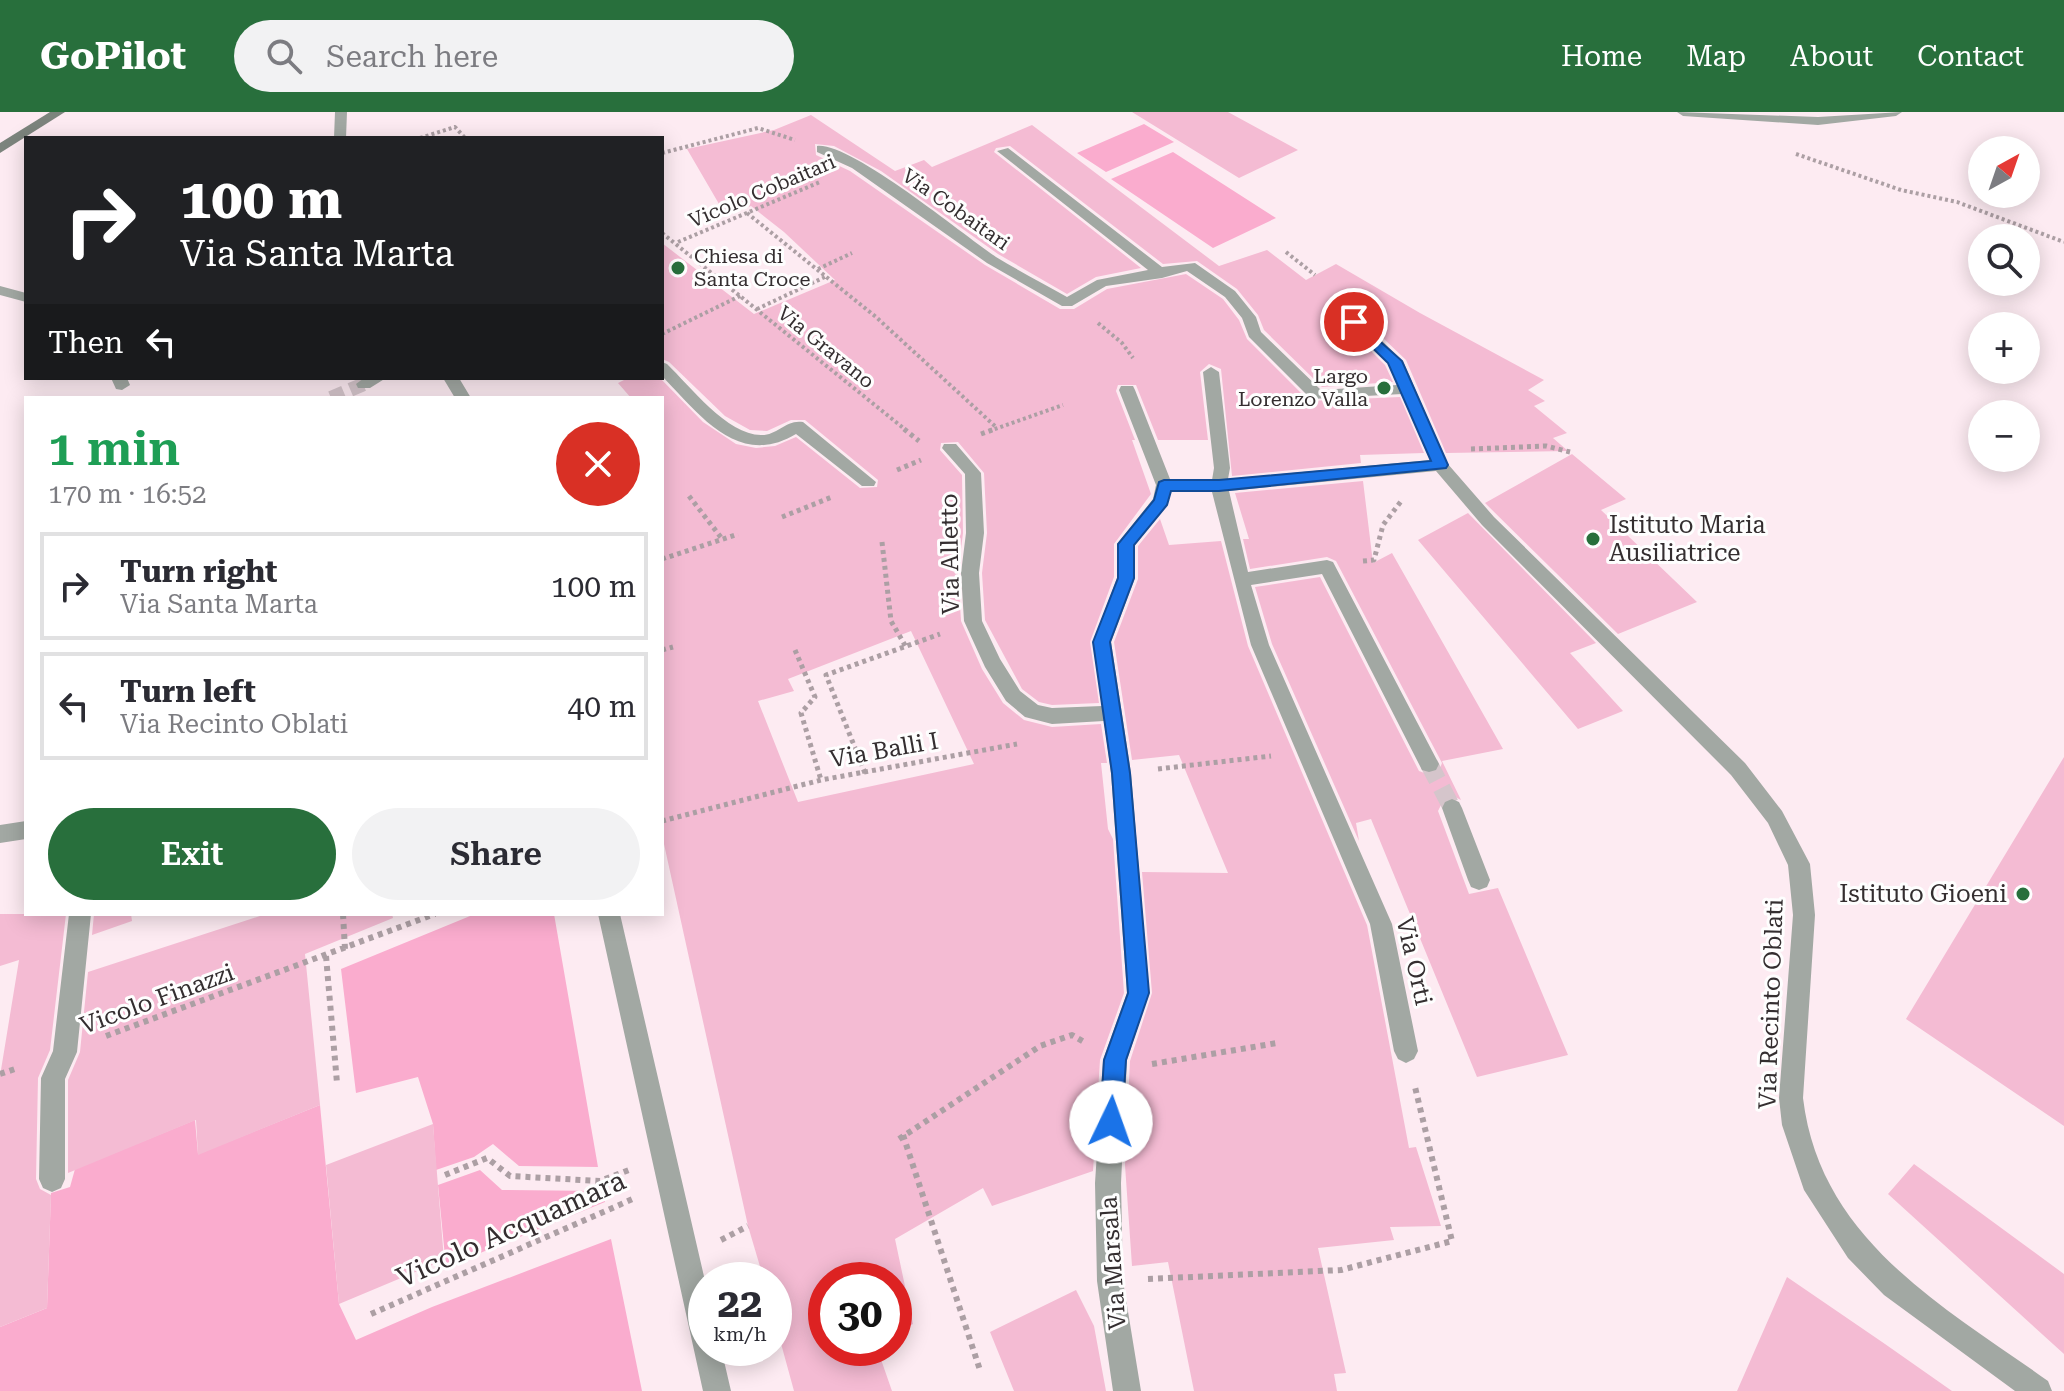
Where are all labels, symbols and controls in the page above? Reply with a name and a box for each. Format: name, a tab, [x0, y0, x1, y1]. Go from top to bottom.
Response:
search box	[234, 20, 794, 92]
text: GoPilot	[40, 34, 186, 78]
icon: search	[262, 34, 306, 78]
text: Search here	[326, 39, 498, 74]
text: Home	[1561, 40, 1642, 73]
text: Map	[1686, 40, 1746, 73]
text: About	[1790, 40, 1873, 73]
text: Contact	[1917, 40, 2024, 73]
north arrow	[1968, 136, 2040, 208]
map controls	[1968, 136, 2040, 472]
street label: Vicolo Cobaitari	[685, 149, 839, 233]
street label: Via Cobaitari	[898, 163, 1014, 255]
text: 100 m	[180, 166, 342, 232]
icon: right	[48, 168, 152, 272]
button: search	[1968, 224, 2040, 296]
text: Via Santa Marta	[180, 233, 454, 275]
place label: Chiesa di Santa Croce	[694, 244, 810, 291]
marker: Chiesa di Santa Croce	[669, 259, 687, 277]
pin	[1320, 288, 1388, 356]
icon: arrive	[1332, 300, 1376, 344]
street label: Via Gravano	[773, 301, 879, 393]
button: +	[1968, 312, 2040, 384]
icon: left	[139, 320, 183, 364]
text: Then	[48, 325, 123, 360]
place label: Largo Lorenzo Valla	[1238, 364, 1368, 411]
marker: Largo Lorenzo Valla	[1375, 379, 1393, 397]
button: −	[1968, 400, 2040, 472]
text: 1 min	[48, 421, 180, 477]
button: close	[556, 422, 640, 506]
text: 170 m · 16:52	[48, 479, 207, 509]
street label: Via Alletto	[935, 493, 965, 615]
place label: Istituto Maria Ausiliatrice	[1609, 511, 1766, 567]
marker: Istituto Maria Ausiliatrice	[1584, 530, 1602, 548]
text: Turn right	[120, 554, 277, 589]
icon: right	[52, 564, 96, 608]
text: 100 m	[551, 569, 636, 604]
text: Via Santa Marta	[120, 589, 318, 619]
text: Turn left	[120, 674, 256, 709]
icon: left	[52, 684, 96, 728]
text: 40 m	[567, 689, 636, 724]
text: Via Recinto Oblati	[120, 709, 348, 739]
street label: Via Balli I	[827, 727, 941, 773]
button: Exit	[48, 808, 336, 900]
button: Share	[352, 808, 640, 900]
place label: Istituto Gioeni	[1839, 880, 2007, 908]
marker: Istituto Gioeni	[2014, 885, 2032, 903]
street label: Via Recinto Oblati	[1753, 898, 1789, 1110]
street label: Via Orti	[1390, 914, 1438, 1008]
street label: Vicolo Finazzi	[76, 958, 238, 1040]
position arrow	[1069, 1080, 1153, 1164]
street label: Vicolo Acquamara	[391, 1164, 631, 1294]
street label: Via Marsala	[1094, 1195, 1132, 1331]
speed limit sign: 30	[808, 1262, 912, 1366]
text: 22	[718, 1280, 762, 1327]
text: km/h	[713, 1322, 767, 1346]

